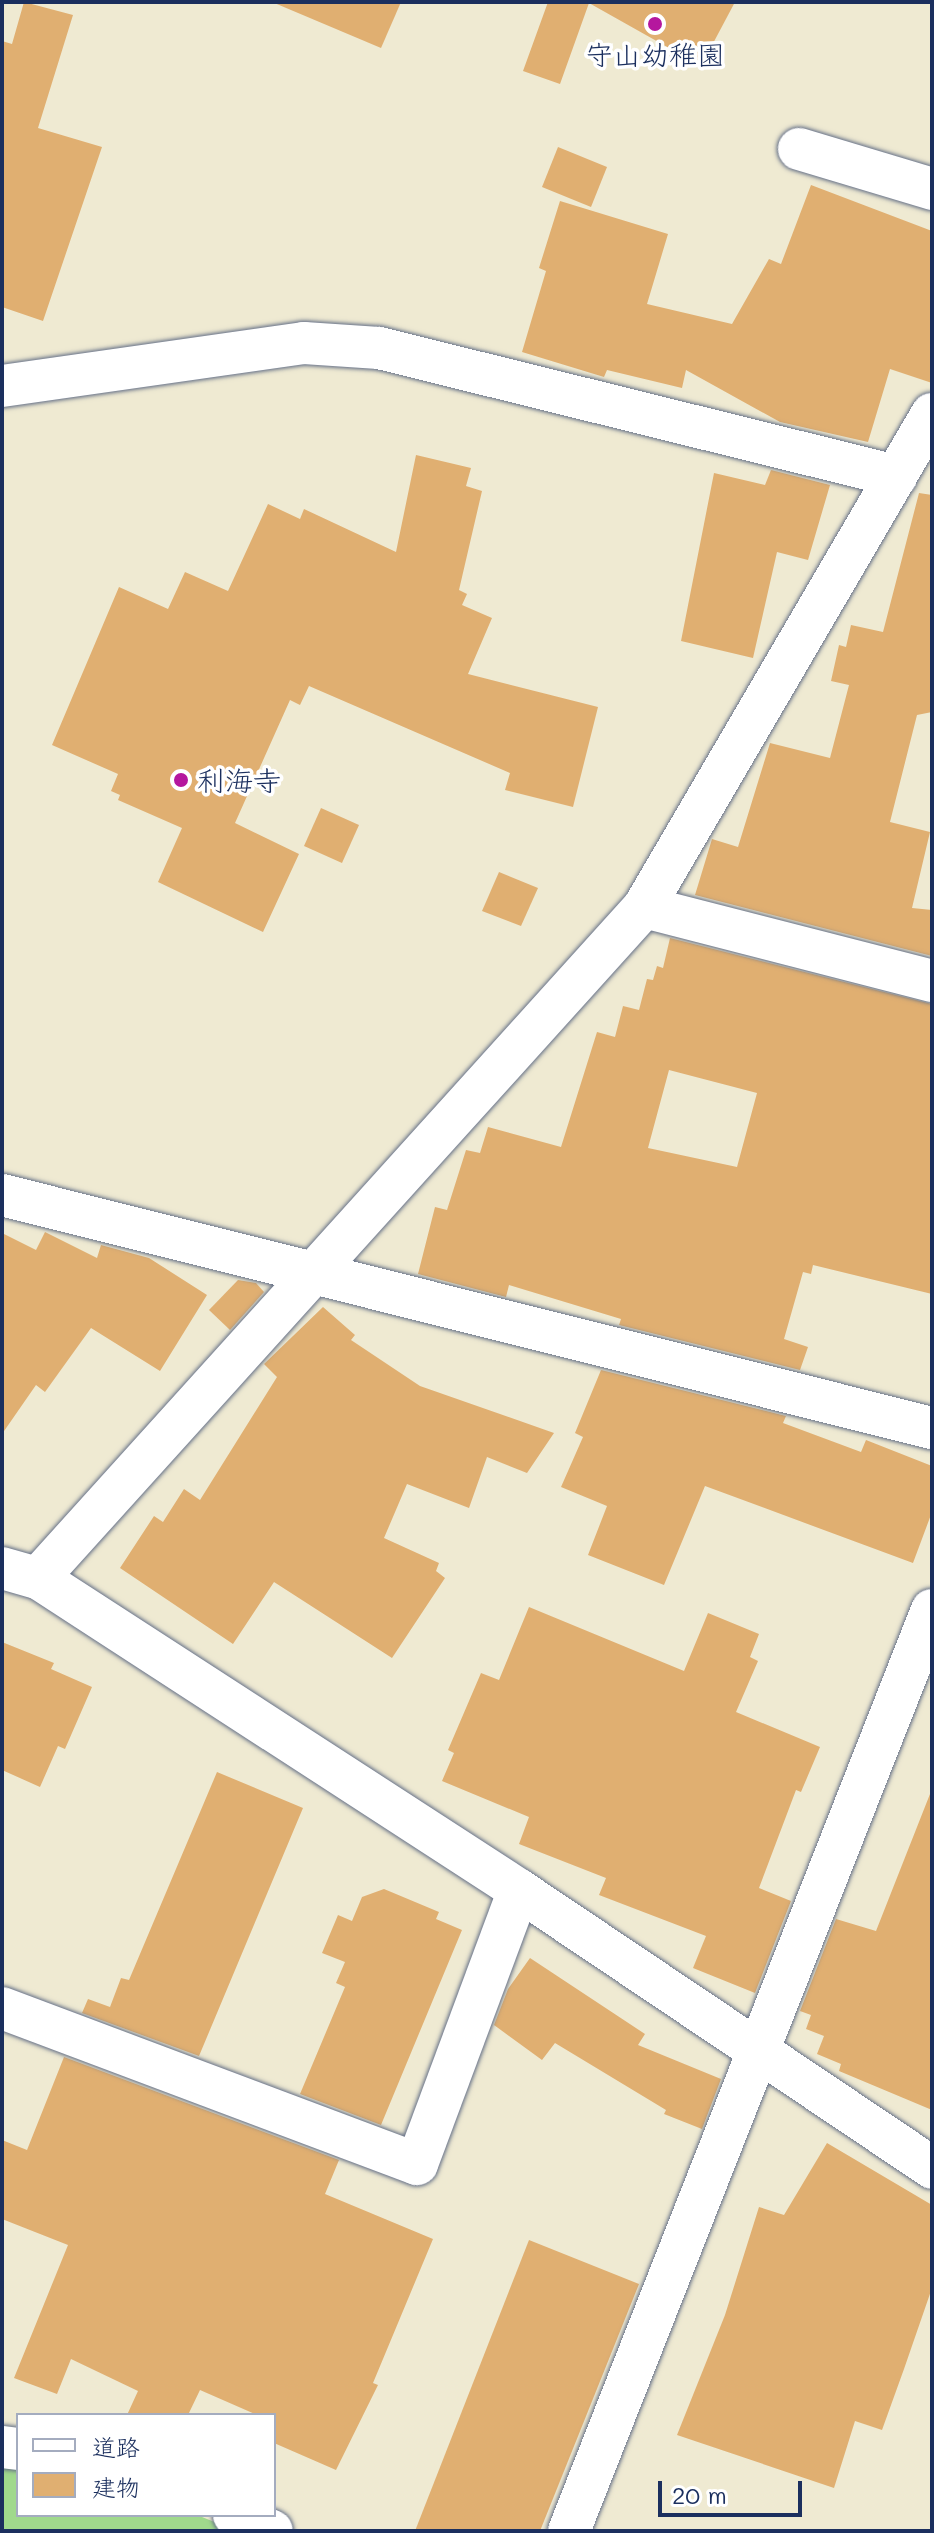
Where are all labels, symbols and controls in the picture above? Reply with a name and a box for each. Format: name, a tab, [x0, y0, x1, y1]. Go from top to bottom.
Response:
marker: 守山幼稚園	[646, 15, 664, 33]
place label: 守山幼稚園	[585, 37, 725, 71]
place label: 利海寺	[197, 763, 281, 797]
marker: 利海寺	[172, 771, 190, 789]
legend	[16, 2413, 276, 2517]
text: 道路	[92, 2431, 140, 2462]
scale bar	[662, 2465, 806, 2515]
text: 建物	[92, 2471, 140, 2502]
text: 20 m	[672, 2479, 727, 2510]

